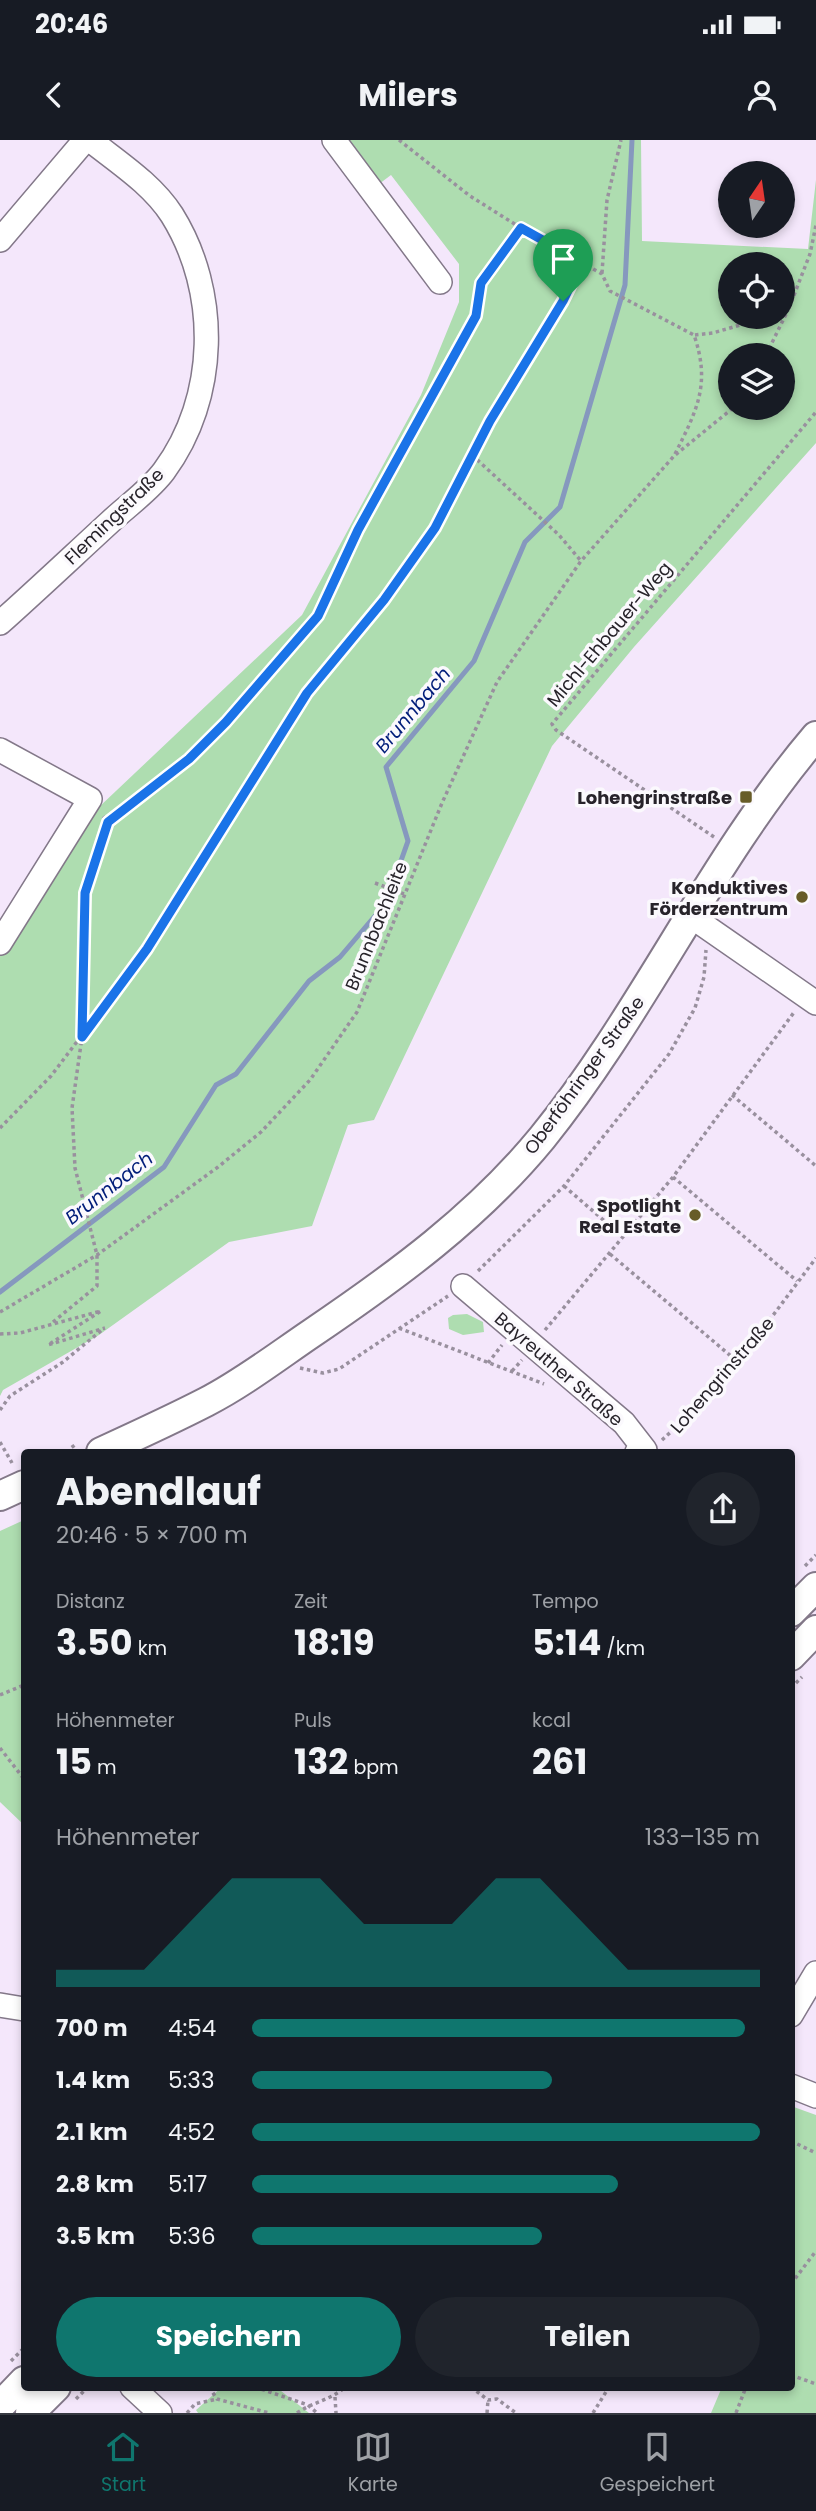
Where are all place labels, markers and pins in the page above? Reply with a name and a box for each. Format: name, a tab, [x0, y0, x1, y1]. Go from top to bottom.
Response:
pin	[533, 229, 593, 301]
place label: Lohengrinstraße	[577, 785, 732, 810]
marker: Lohengrinstraße	[738, 789, 754, 805]
place label: Konduktives Förderzentrum	[650, 875, 788, 921]
marker: Konduktives Förderzentrum	[794, 889, 810, 905]
place label: Spotlight Real Estate	[579, 1193, 681, 1239]
marker: Spotlight Real Estate	[687, 1207, 703, 1223]

